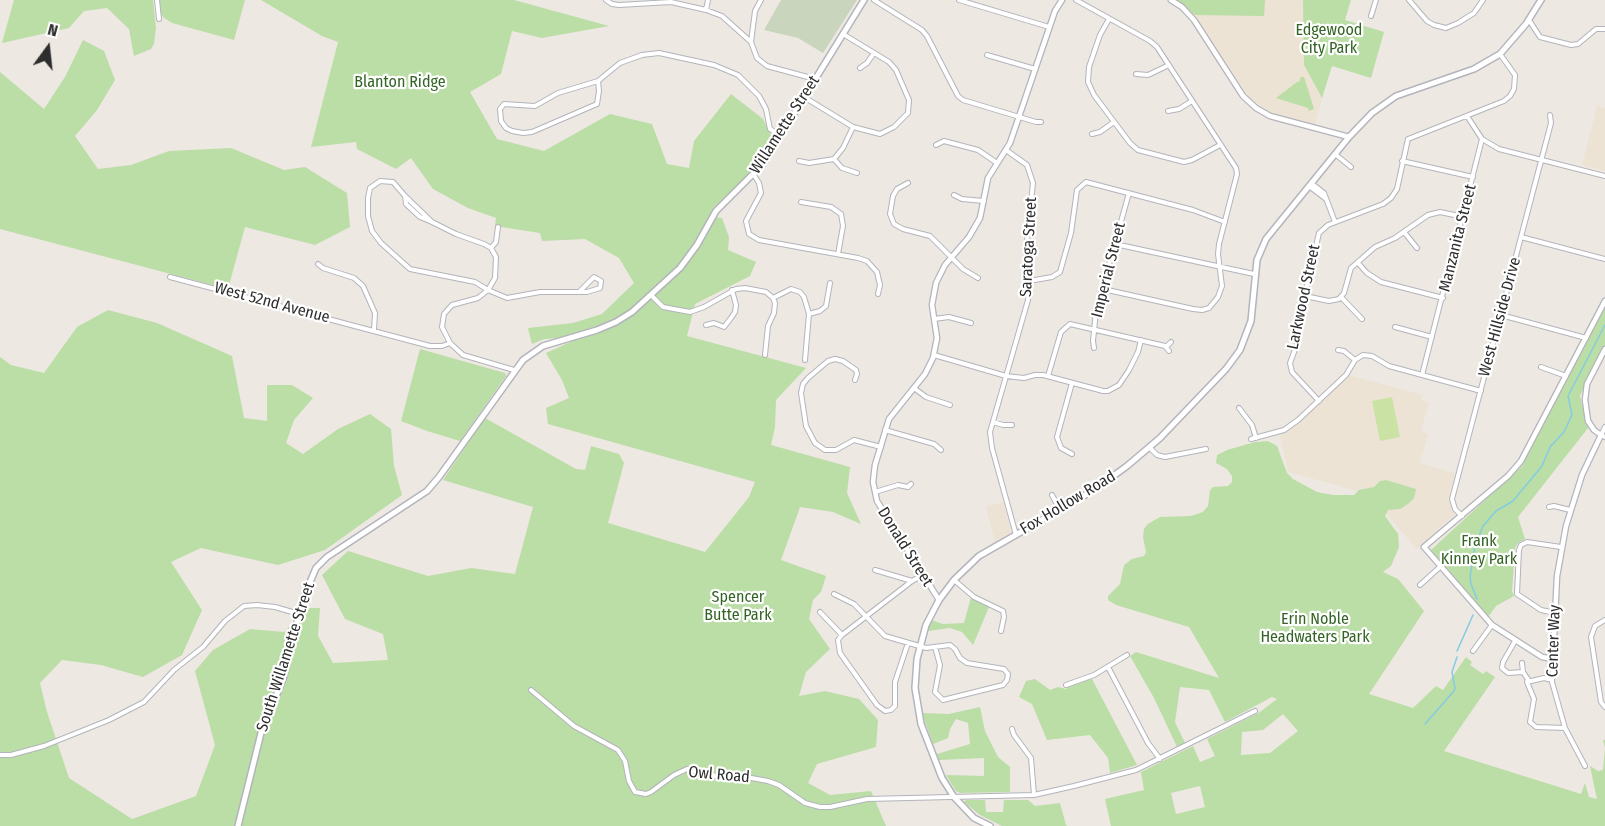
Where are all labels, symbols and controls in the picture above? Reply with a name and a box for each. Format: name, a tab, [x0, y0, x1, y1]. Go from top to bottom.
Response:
north arrow	[18, 18, 78, 78]
text: N	[46, 20, 60, 41]
park label: Edgewood City Park	[1296, 21, 1362, 59]
street label: Willamette Street	[746, 72, 824, 178]
park label: Blanton Ridge	[354, 73, 446, 93]
street label: Manzanita Street	[1435, 182, 1481, 294]
street label: Saratoga Street	[1017, 196, 1041, 298]
street label: Imperial Street	[1088, 220, 1130, 320]
street label: Larkwood Street	[1284, 243, 1324, 351]
street label: West Hillside Drive	[1475, 255, 1525, 379]
street label: West 52nd Avenue	[212, 278, 332, 328]
street label: Fox Hollow Road	[1017, 467, 1119, 539]
street label: Donald Street	[873, 504, 937, 590]
park label: Frank Kinney Park	[1441, 532, 1517, 570]
street label: South Willamette Street	[253, 580, 319, 734]
park label: Spencer Butte Park	[704, 588, 772, 626]
street label: Center Way	[1543, 604, 1565, 678]
park label: Erin Noble Headwaters Park	[1260, 610, 1370, 648]
street label: Owl Road	[687, 763, 751, 787]

